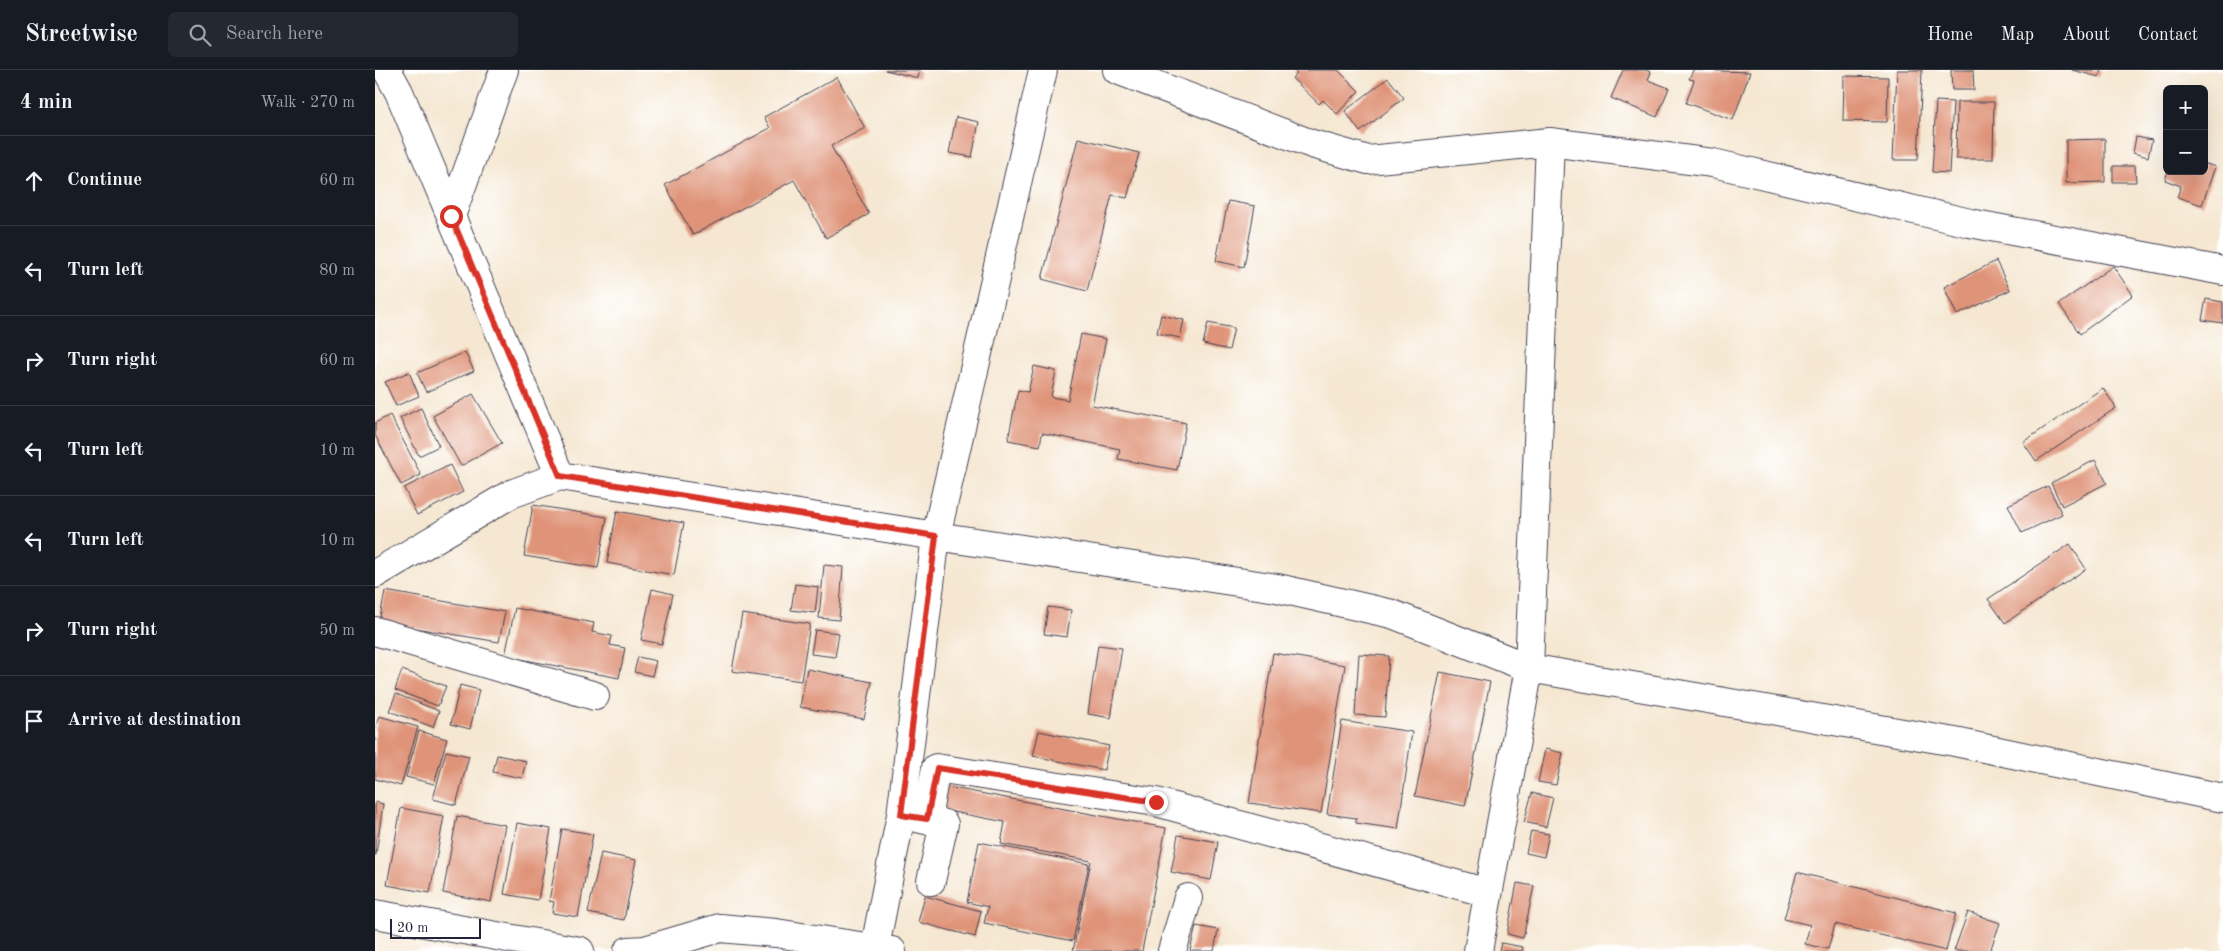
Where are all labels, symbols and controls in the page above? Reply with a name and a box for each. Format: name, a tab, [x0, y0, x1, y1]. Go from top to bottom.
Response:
search box	[168, 12, 518, 57]
icon: search	[186, 21, 214, 49]
text: Streetwise	[25, 23, 138, 47]
text: Search here	[226, 25, 323, 44]
text: Home	[1927, 26, 1973, 44]
text: Map	[2001, 26, 2034, 44]
text: About	[2062, 26, 2110, 44]
text: Contact	[2138, 26, 2198, 44]
map controls	[2163, 85, 2208, 175]
button: +	[2163, 85, 2208, 130]
text: 4 min	[20, 92, 73, 113]
text: Walk · 270 m	[260, 95, 355, 111]
button: −	[2163, 130, 2208, 175]
icon: ahead	[20, 167, 48, 195]
text: Continue	[67, 171, 142, 190]
text: 60 m	[319, 173, 355, 189]
route start	[440, 205, 463, 228]
icon: left	[20, 257, 48, 285]
text: Turn left	[67, 261, 144, 280]
text: 80 m	[319, 263, 355, 279]
icon: right	[20, 347, 48, 375]
text: Turn right	[67, 351, 157, 370]
text: 60 m	[319, 353, 355, 369]
icon: left	[20, 437, 48, 465]
text: Turn left	[67, 441, 144, 460]
text: 10 m	[319, 443, 355, 459]
icon: left	[20, 527, 48, 555]
text: Turn left	[67, 531, 144, 550]
text: 10 m	[319, 533, 355, 549]
icon: right	[20, 617, 48, 645]
text: Turn right	[67, 621, 157, 640]
text: 50 m	[319, 623, 355, 639]
icon: arrive	[20, 707, 48, 735]
text: Arrive at destination	[67, 711, 241, 730]
route end	[1145, 791, 1168, 814]
scale bar	[390, 916, 481, 939]
text: 20 m	[397, 921, 428, 935]

